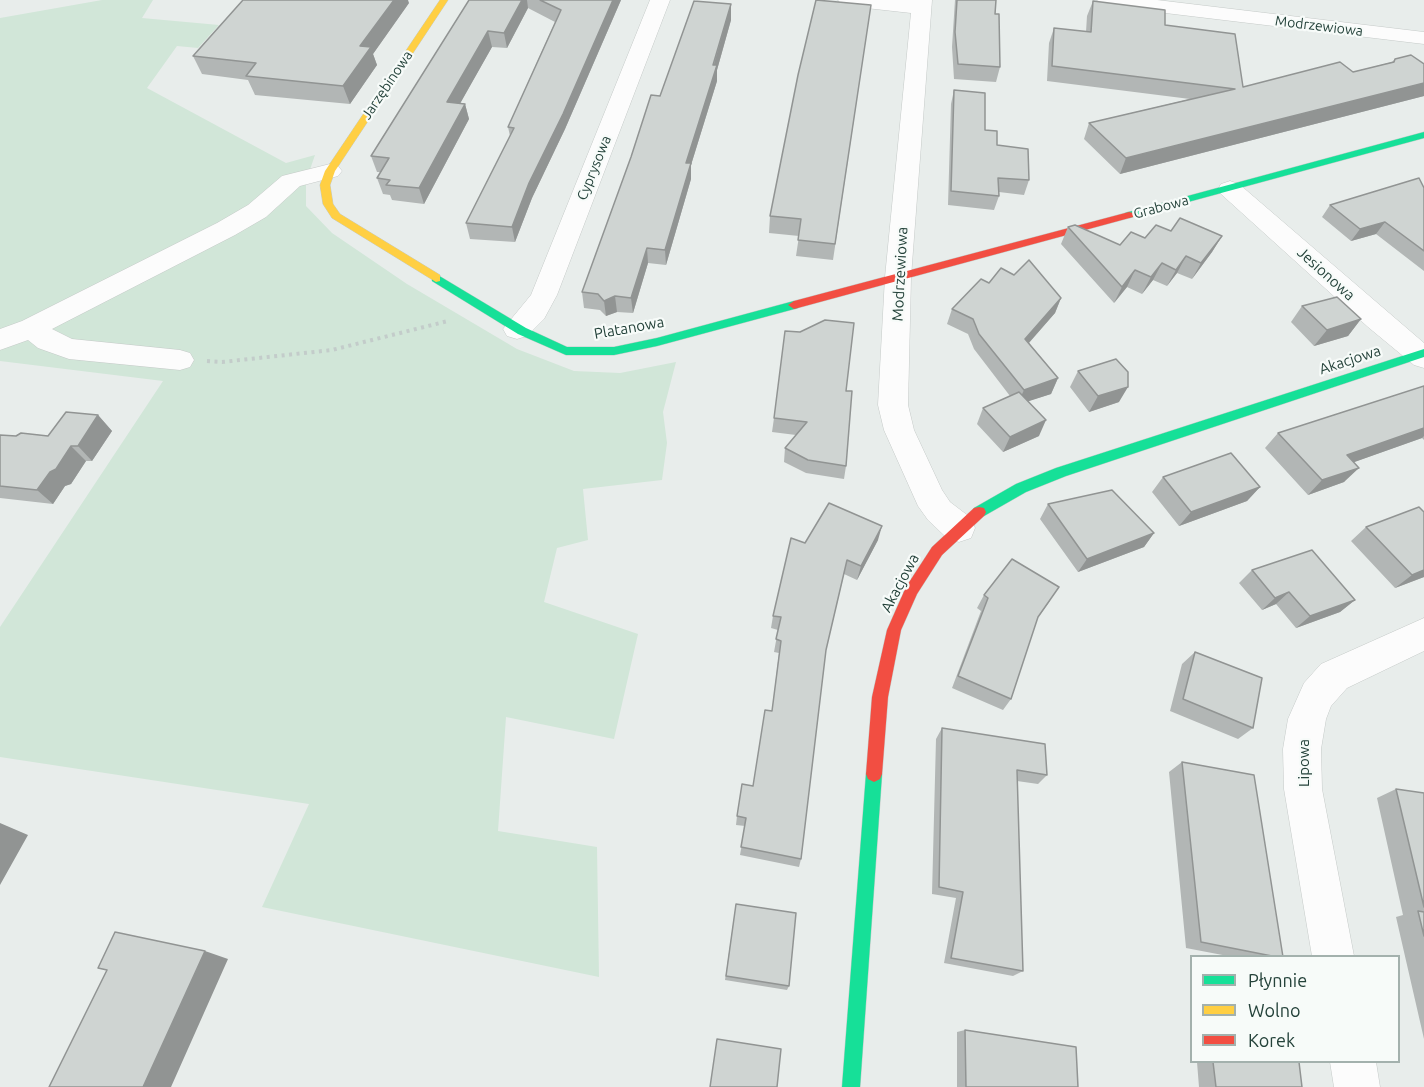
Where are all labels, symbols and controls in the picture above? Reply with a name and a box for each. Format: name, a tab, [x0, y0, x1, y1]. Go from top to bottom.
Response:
street label: Modrzewiowa	[1274, 12, 1364, 40]
street label: Jarzębinowa	[358, 47, 416, 123]
street label: Cyprysowa	[573, 133, 615, 203]
street label: Grabowa	[1132, 192, 1190, 222]
street label: Modrzewiowa	[889, 226, 911, 322]
street label: Jesionowa	[1294, 243, 1358, 305]
street label: Platanowa	[593, 313, 665, 343]
street label: Akacjowa	[1317, 342, 1383, 378]
street label: Akacjowa	[877, 551, 923, 615]
street label: Lipowa	[1295, 739, 1313, 787]
legend	[1190, 955, 1400, 1063]
text: Płynnie	[1248, 970, 1307, 990]
text: Wolno	[1248, 1000, 1300, 1020]
text: Korek	[1248, 1030, 1295, 1050]

